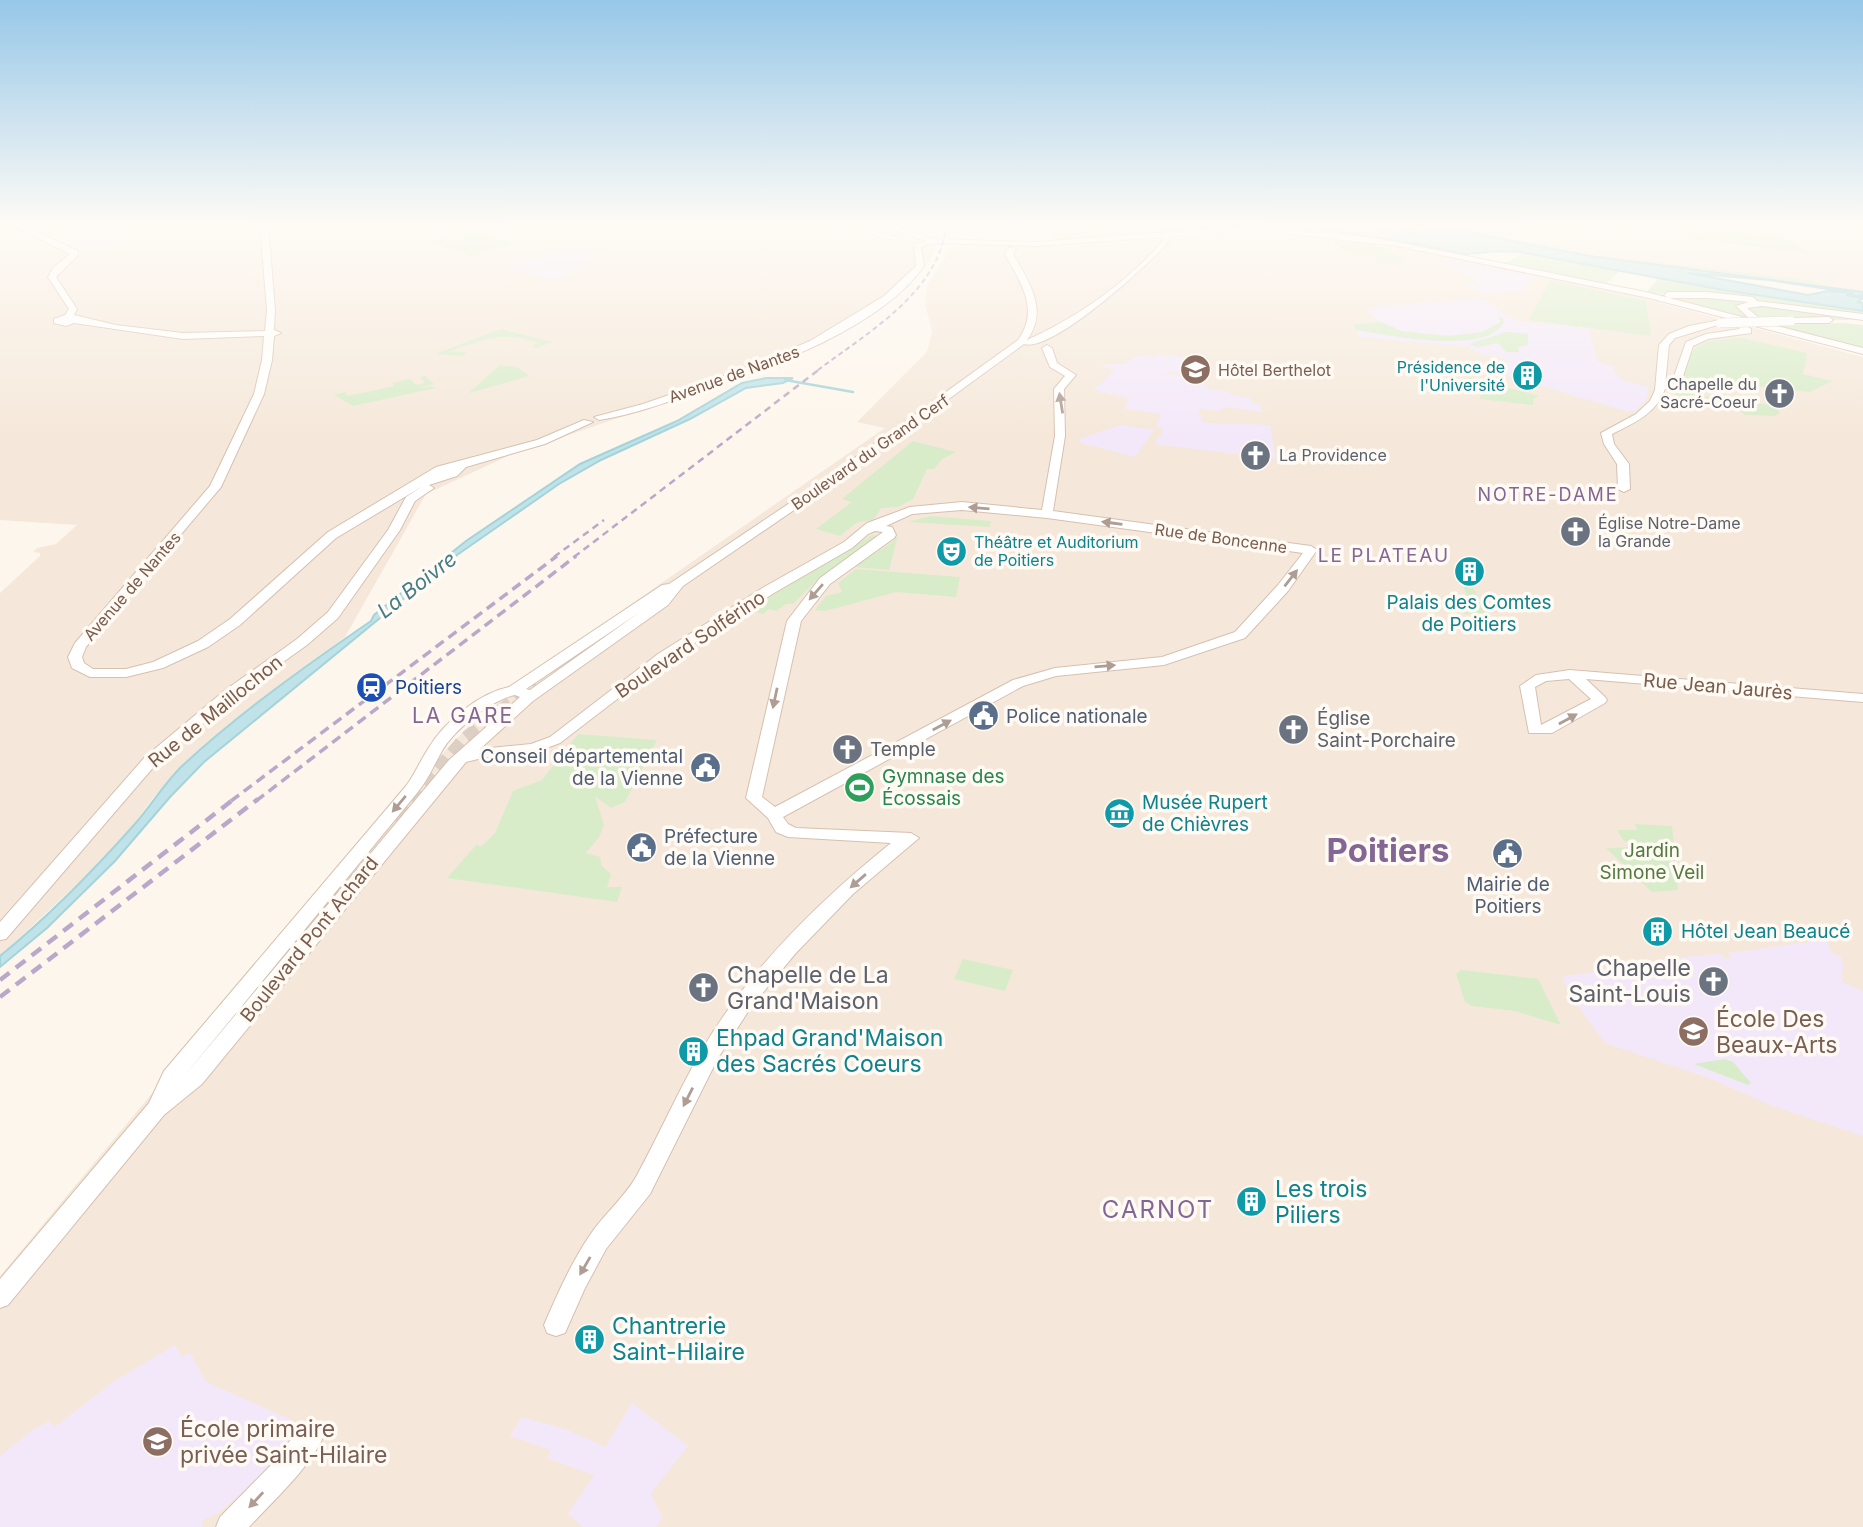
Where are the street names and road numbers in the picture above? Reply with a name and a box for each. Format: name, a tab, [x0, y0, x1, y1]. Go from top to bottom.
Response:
street label: Avenue de Nantes	[666, 341, 802, 407]
street label: Boulevard du Grand Cerf	[787, 390, 953, 514]
street label: Rue de Boncenne	[1154, 519, 1288, 557]
street label: Avenue de Nantes	[79, 527, 185, 645]
street label: Boulevard Solférino	[611, 586, 770, 703]
street label: Rue de Maillochon	[144, 650, 287, 772]
street label: Rue Jean Jaurès	[1642, 669, 1794, 704]
street label: Boulevard Pont Achard	[236, 852, 383, 1027]

